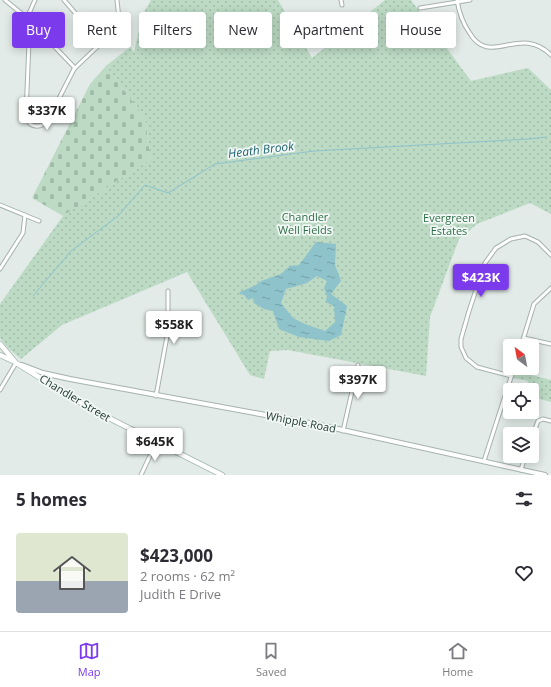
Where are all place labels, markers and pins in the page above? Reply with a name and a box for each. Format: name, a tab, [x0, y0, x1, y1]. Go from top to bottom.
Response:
pin: $337K	[19, 97, 75, 131]
pin: $423K	[453, 264, 509, 298]
pin: $558K	[146, 311, 202, 345]
pin: $397K	[330, 366, 386, 400]
pin: $645K	[127, 428, 183, 462]

